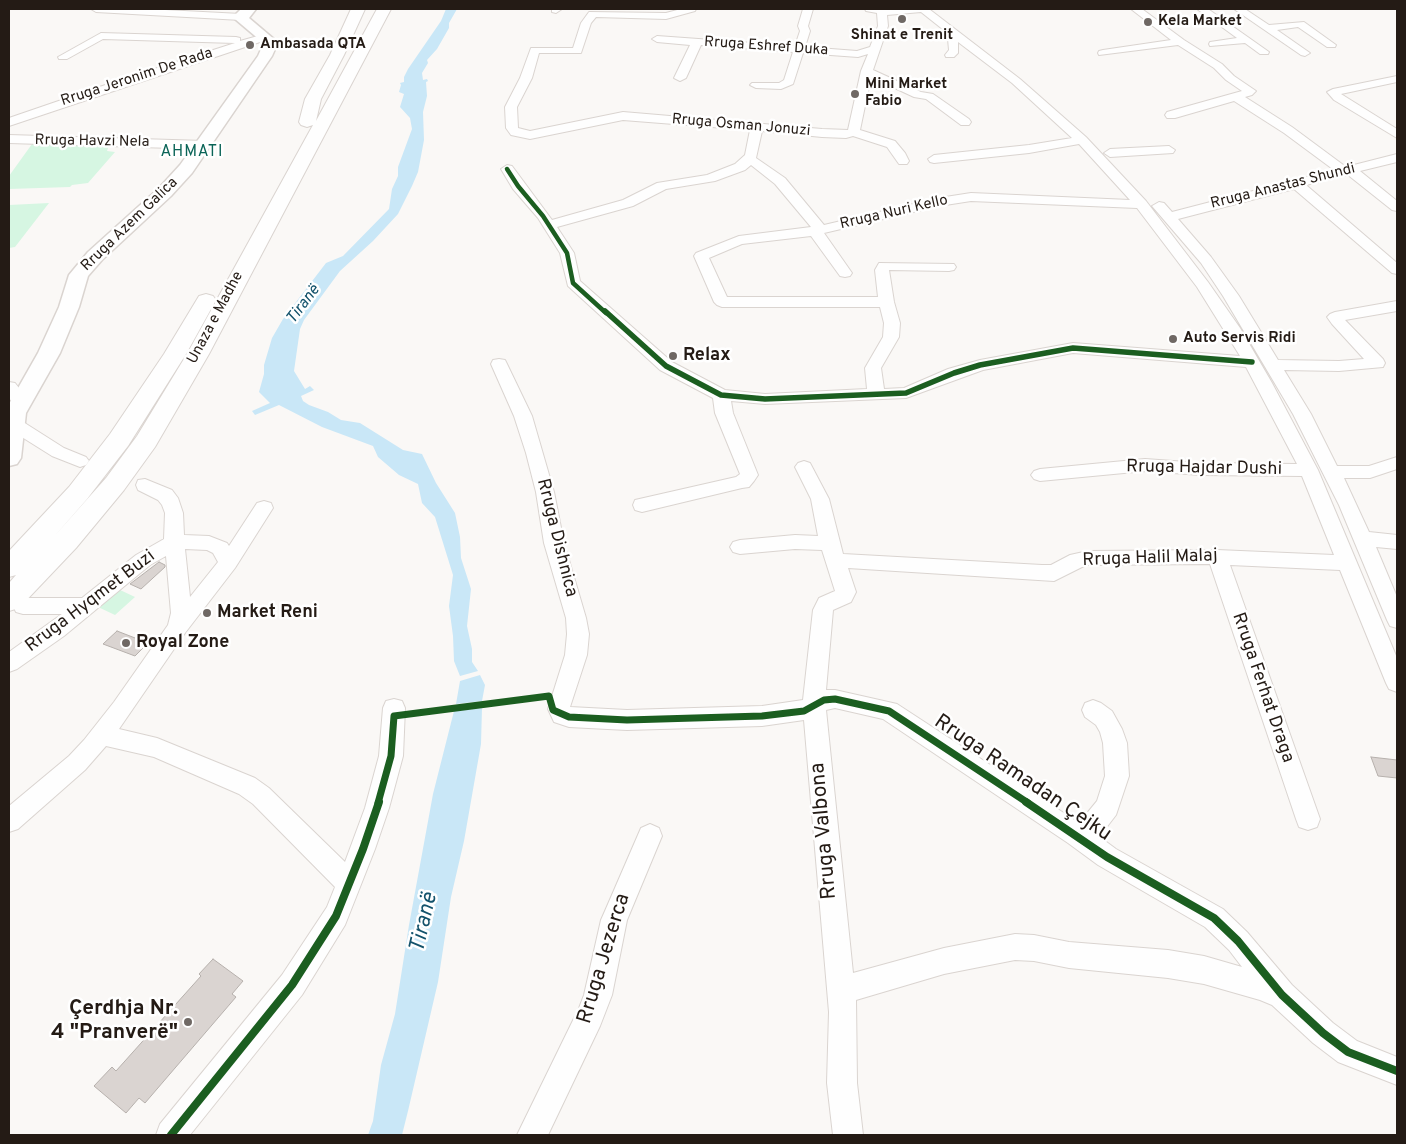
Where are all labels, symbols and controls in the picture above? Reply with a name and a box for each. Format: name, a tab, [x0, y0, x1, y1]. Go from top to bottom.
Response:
marker: Shinat e Trenit	[896, 13, 908, 25]
place label: Kela Market	[1158, 13, 1242, 31]
marker: Kela Market	[1142, 16, 1154, 28]
place label: Shinat e Trenit	[851, 27, 953, 45]
street label: Rruga Eshref Duka	[703, 34, 829, 60]
place label: Ambasada QTA	[260, 36, 366, 54]
marker: Ambasada QTA	[244, 39, 256, 51]
street label: Rruga Jeronim De Rada	[59, 45, 215, 111]
place label: Mini Market Fabio	[865, 76, 947, 111]
marker: Mini Market Fabio	[849, 88, 861, 100]
street label: Rruga Osman Jonuzi	[671, 111, 811, 141]
street label: Rruga Havzi Nela	[34, 132, 150, 152]
district label: AHMATI	[160, 143, 224, 163]
street label: Rruga Anastas Shundi	[1209, 160, 1357, 214]
street label: Rruga Azem Galica	[78, 174, 182, 276]
street label: Rruga Nuri Kello	[838, 192, 950, 234]
street label: Unaza e Madhe	[184, 269, 248, 367]
water label: Tiranë	[283, 282, 325, 328]
place label: Auto Servis Ridi	[1183, 330, 1296, 348]
marker: Auto Servis Ridi	[1167, 333, 1179, 345]
place label: Relax	[683, 345, 731, 367]
marker: Relax	[667, 350, 679, 362]
street label: Rruga Hajdar Dushi	[1126, 457, 1282, 481]
street label: Rruga Dishnica	[531, 476, 581, 600]
street label: Rruga Hyqmet Buzi	[22, 546, 160, 658]
street label: Rruga Halil Malaj	[1082, 546, 1218, 572]
place label: Market Reni	[217, 602, 318, 624]
marker: Market Reni	[201, 607, 213, 619]
street label: Rruga Ferhat Draga	[1226, 610, 1298, 766]
place label: Royal Zone	[136, 632, 229, 654]
marker: Royal Zone	[120, 637, 132, 649]
street label: Rruga Ramadan Çejku	[928, 710, 1116, 848]
street label: Rruga Valbona	[806, 762, 844, 900]
water label: Tiranë	[405, 891, 445, 955]
street label: Rruga Jezerca	[573, 891, 637, 1027]
place label: Çerdhja Nr. 4 "Pranverë"	[51, 997, 178, 1047]
marker: Çerdhja Nr. 4 "Pranverë"	[182, 1016, 194, 1028]

